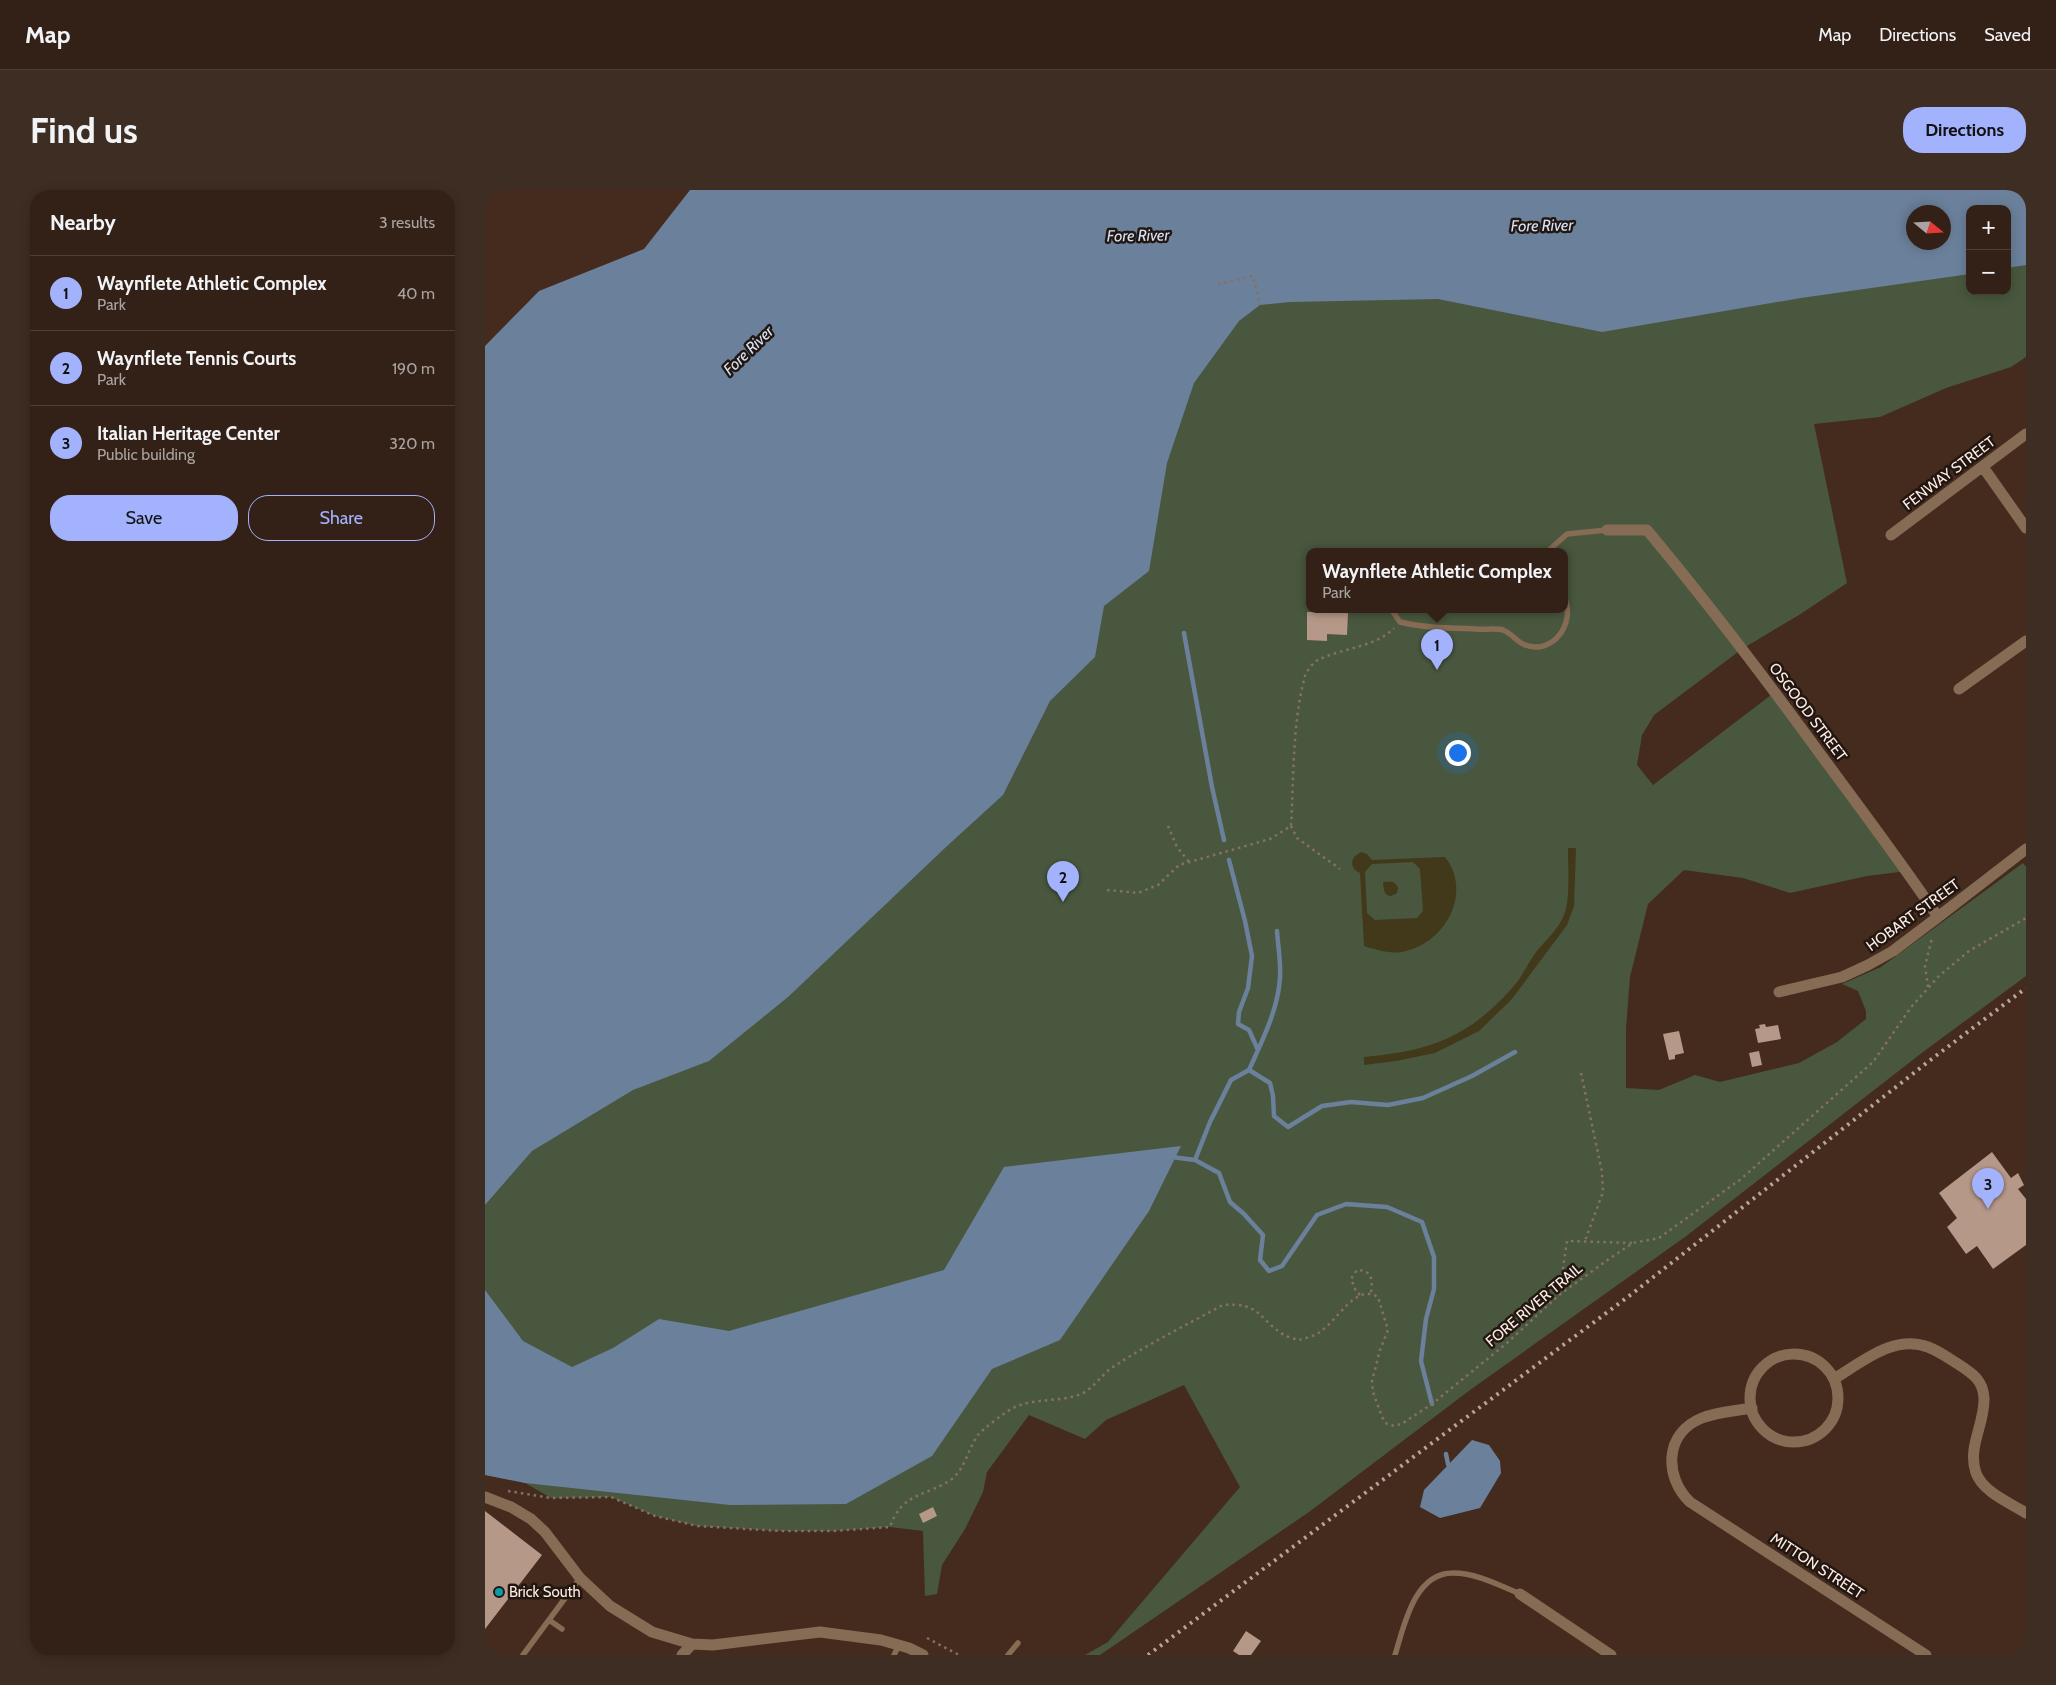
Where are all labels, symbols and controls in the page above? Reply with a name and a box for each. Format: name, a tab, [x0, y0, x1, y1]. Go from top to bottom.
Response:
text: Map	[25, 20, 71, 49]
text: Map	[1818, 24, 1851, 46]
text: Directions	[1879, 24, 1956, 46]
text: Saved	[1984, 24, 2031, 46]
button: Directions	[1903, 107, 2026, 153]
text: Find us	[30, 109, 138, 152]
north arrow	[1906, 205, 1951, 250]
map controls	[1966, 205, 2011, 295]
button: +	[1966, 205, 2011, 250]
text: Nearby	[50, 210, 116, 235]
text: 3 results	[379, 213, 435, 232]
water label: Fore River	[1511, 215, 1575, 236]
water label: Fore River	[1107, 225, 1171, 246]
button: −	[1966, 250, 2011, 295]
text: Waynflete Athletic Complex	[97, 272, 327, 295]
text: 1	[63, 284, 69, 303]
text: 40 m	[397, 284, 435, 303]
text: Park	[97, 295, 126, 314]
water label: Fore River	[719, 321, 778, 379]
text: Waynflete Tennis Courts	[97, 347, 296, 370]
text: 2	[62, 359, 70, 378]
text: 190 m	[392, 359, 435, 378]
text: Park	[97, 370, 126, 389]
text: Italian Heritage Center	[97, 422, 280, 445]
street label: FENWAY STREET	[1899, 432, 1999, 514]
text: 3	[62, 434, 70, 453]
text: 320 m	[389, 434, 435, 453]
text: Public building	[97, 445, 195, 464]
button: Save	[50, 495, 238, 541]
button: Share	[248, 495, 435, 541]
popup	[1306, 548, 1568, 613]
text: Waynflete Athletic Complex	[1322, 560, 1552, 583]
text: Park	[1322, 583, 1351, 602]
pin: 1	[1421, 629, 1453, 670]
street label: OSGOOD STREET	[1765, 659, 1851, 765]
your location	[1445, 740, 1471, 766]
pin: 2	[1047, 861, 1079, 902]
street label: HOBART STREET	[1863, 875, 1963, 955]
pin: 3	[1972, 1168, 2004, 1209]
street label: FORE RIVER TRAIL	[1482, 1259, 1586, 1351]
street label: MITTON STREET	[1767, 1529, 1867, 1603]
place label: Brick South	[509, 1583, 581, 1601]
marker: Brick South	[493, 1586, 505, 1598]

